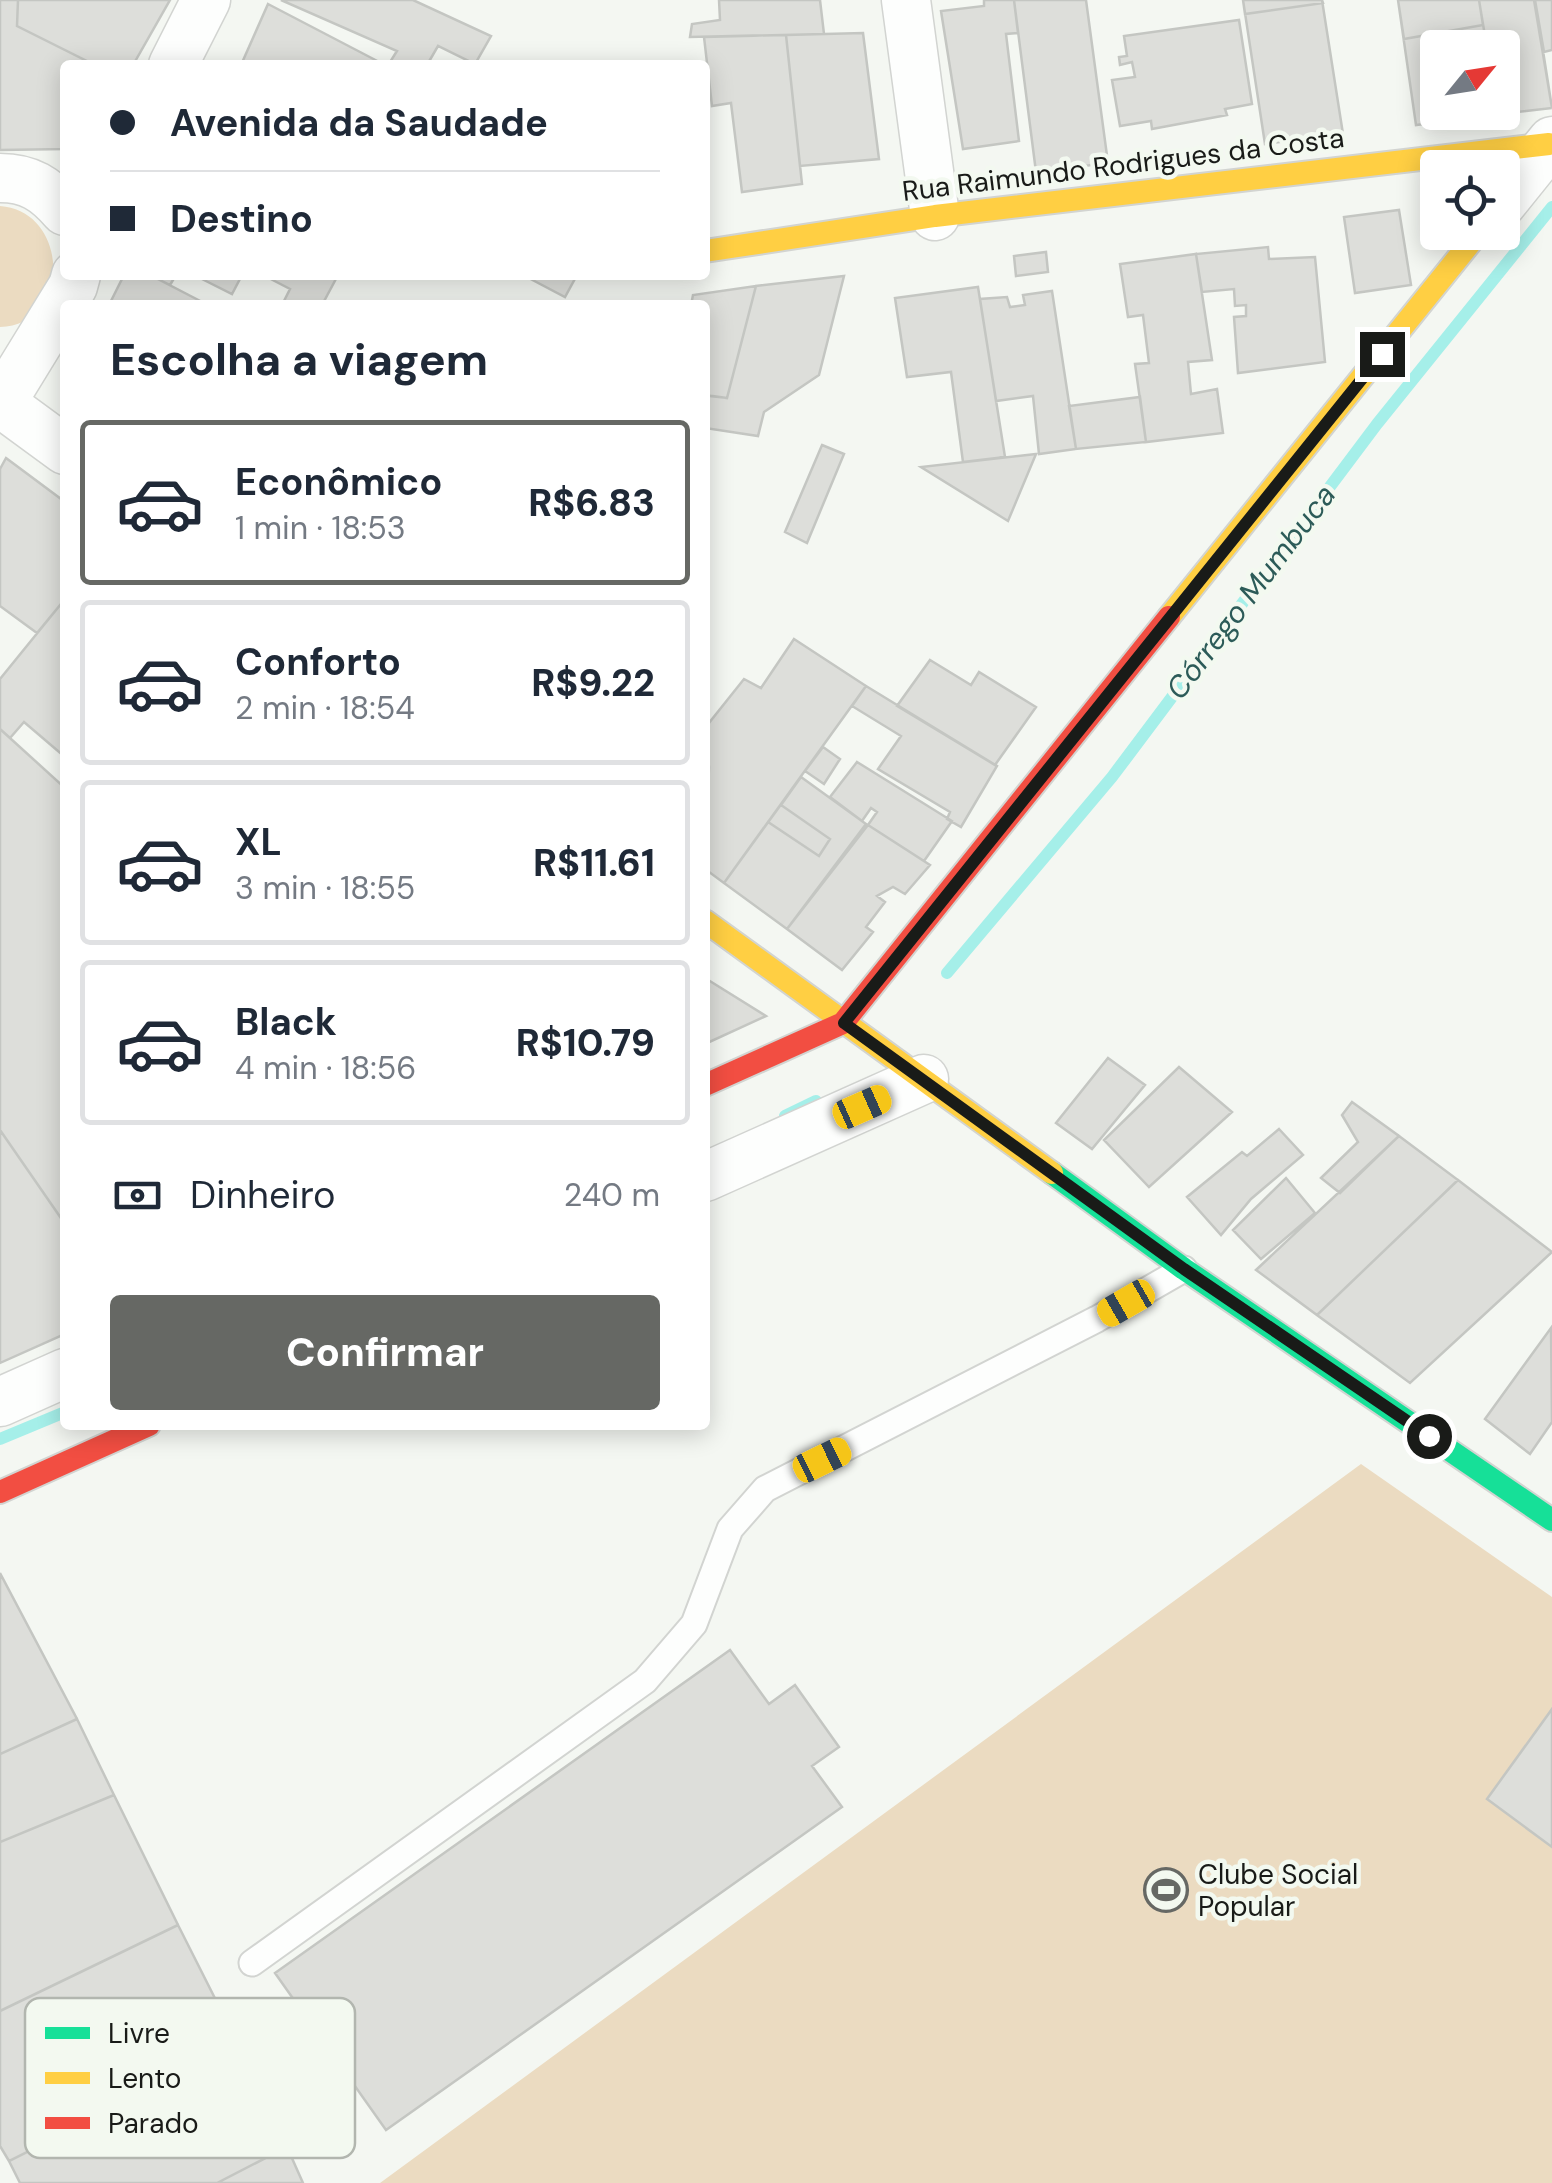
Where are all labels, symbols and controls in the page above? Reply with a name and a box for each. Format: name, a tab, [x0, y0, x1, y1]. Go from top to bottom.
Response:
north arrow	[1420, 30, 1520, 130]
map controls	[1420, 30, 1520, 250]
text: Avenida da Saudade	[170, 98, 548, 148]
street label: Rua Raimundo Rodrigues da Costa	[900, 119, 1346, 210]
button: locate	[1420, 150, 1520, 250]
text: Destino	[170, 194, 313, 244]
text: Escolha a viagem	[110, 330, 488, 389]
route end	[1360, 332, 1405, 377]
text: Econômico	[235, 457, 442, 507]
icon: car	[115, 458, 205, 548]
water label: Córrego Mumbuca	[1157, 476, 1344, 707]
text: R$6.83	[528, 478, 655, 528]
text: 1 min · 18:53	[235, 507, 406, 549]
text: Conforto	[235, 637, 401, 687]
icon: car	[115, 638, 205, 728]
text: R$9.22	[531, 658, 655, 708]
text: 2 min · 18:54	[235, 687, 415, 729]
text: XL	[235, 817, 282, 867]
icon: car	[115, 818, 205, 908]
text: R$11.61	[533, 838, 655, 888]
text: 3 min · 18:55	[235, 867, 415, 909]
text: Black	[235, 997, 337, 1047]
icon: car	[115, 998, 205, 1088]
text: R$10.79	[516, 1018, 655, 1068]
text: 4 min · 18:56	[235, 1047, 416, 1089]
car	[828, 1081, 896, 1133]
icon: cash	[110, 1168, 165, 1223]
text: Dinheiro	[190, 1170, 336, 1220]
text: 240 m	[564, 1174, 660, 1216]
car	[1093, 1275, 1159, 1331]
button: Confirmar	[110, 1295, 660, 1410]
route start	[1407, 1414, 1452, 1459]
car	[788, 1433, 856, 1487]
place label: Clube Social Popular	[1198, 1856, 1358, 1925]
sports icon: Clube Social Popular	[1143, 1867, 1189, 1913]
legend	[25, 1998, 355, 2158]
text: Livre	[108, 2015, 170, 2052]
text: Lento	[108, 2060, 181, 2097]
text: Parado	[108, 2105, 199, 2142]

